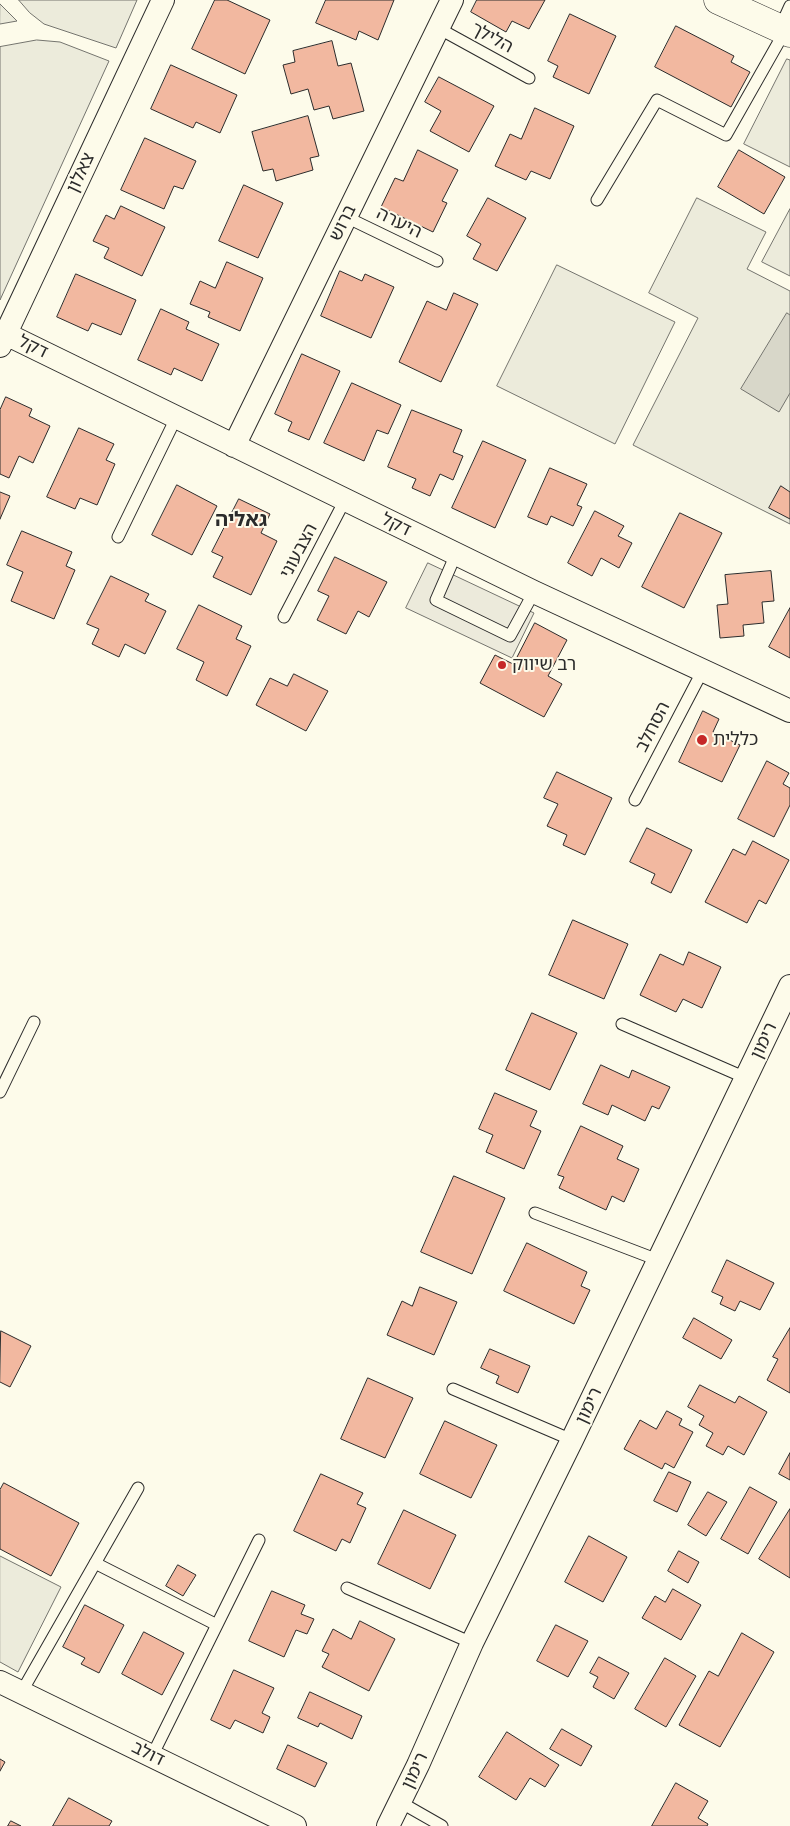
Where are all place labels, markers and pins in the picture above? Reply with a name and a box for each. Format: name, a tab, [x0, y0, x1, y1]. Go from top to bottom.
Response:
place label: רב שיווק	[512, 654, 576, 676]
marker: רב שיווק	[496, 659, 508, 671]
place label: כללית	[713, 729, 758, 751]
marker: כללית	[695, 733, 709, 747]

